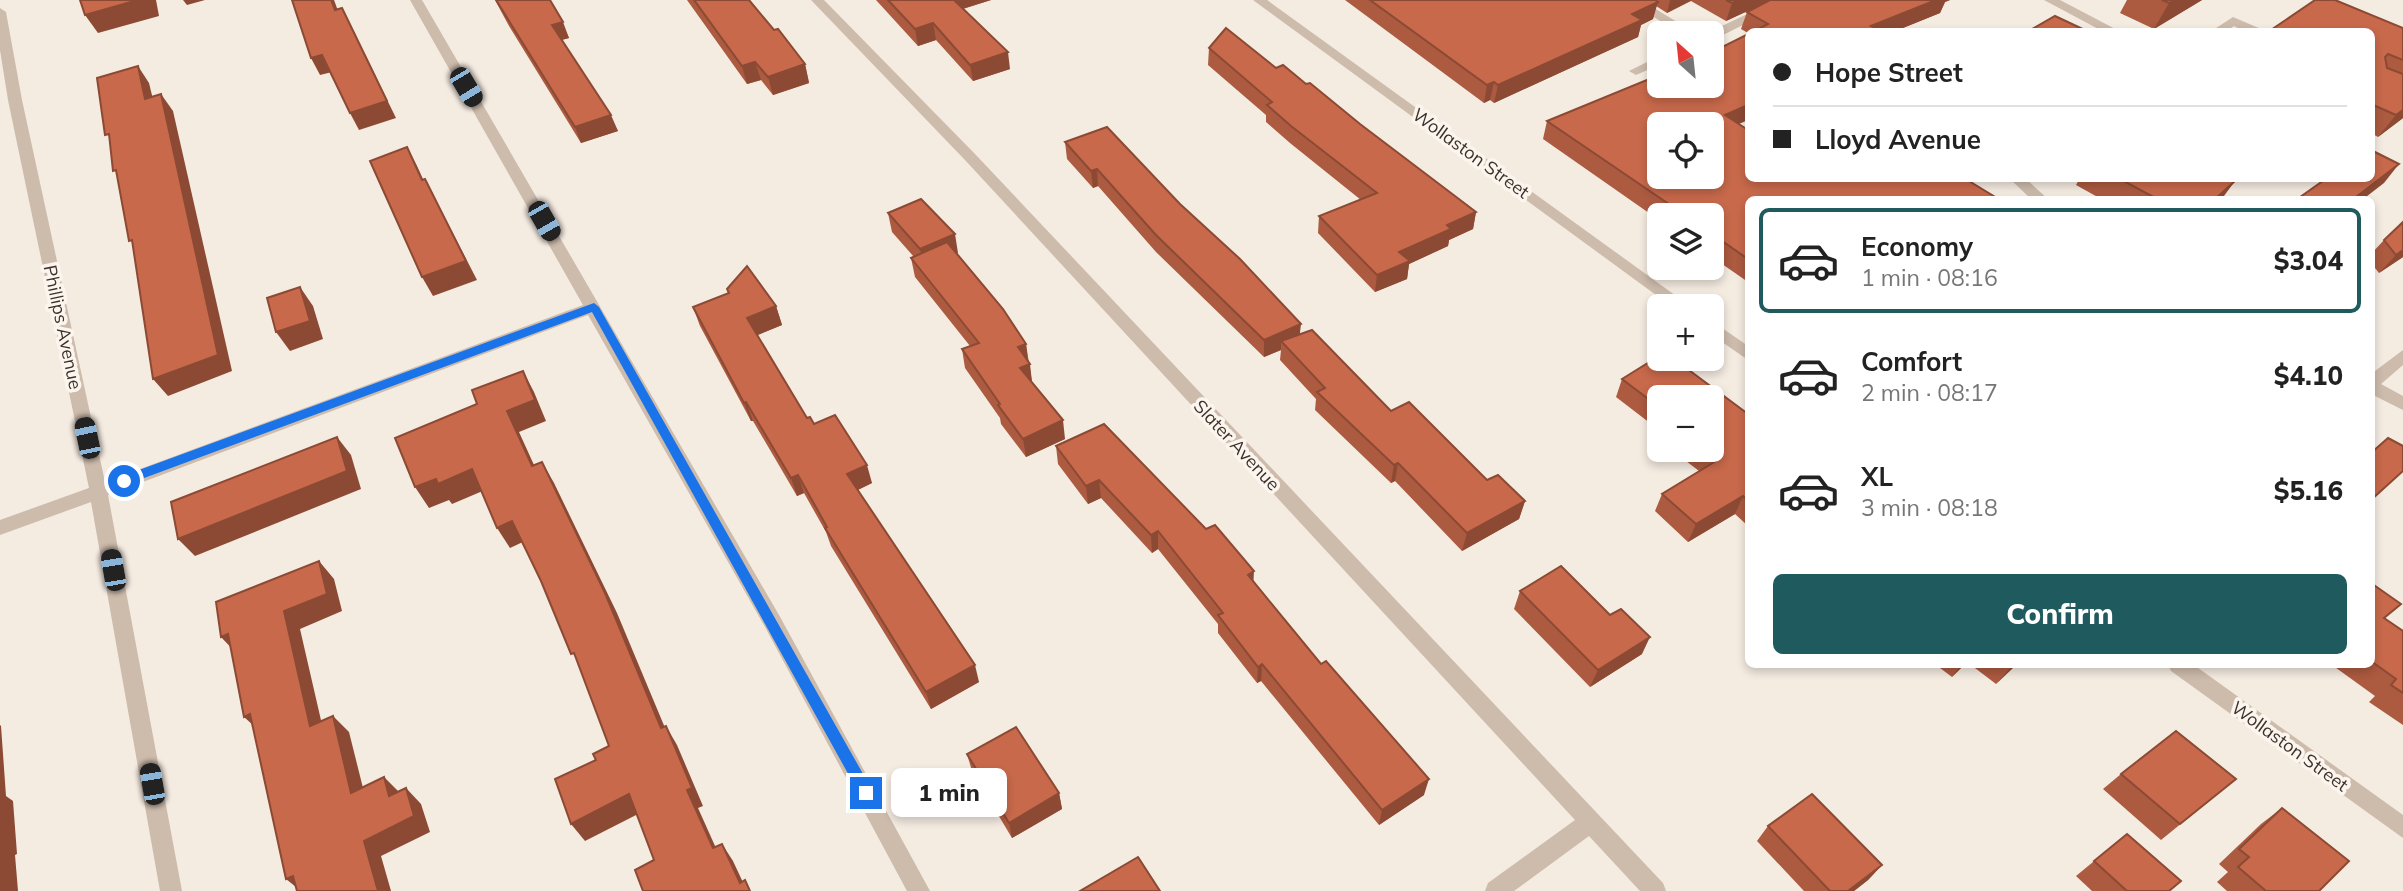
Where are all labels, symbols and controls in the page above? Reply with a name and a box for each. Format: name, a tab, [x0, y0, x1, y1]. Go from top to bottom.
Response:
north arrow	[1647, 21, 1724, 98]
map controls	[1647, 21, 1724, 462]
text: Hope Street	[1815, 56, 1963, 89]
car	[447, 64, 486, 110]
street label: Wollaston Street	[1408, 103, 1534, 203]
button: locate	[1647, 112, 1724, 189]
text: Lloyd Avenue	[1815, 123, 1981, 156]
car	[525, 198, 564, 244]
button: layers	[1647, 203, 1724, 280]
icon: car	[1777, 229, 1840, 292]
text: Economy	[1861, 230, 1973, 263]
text: $3.04	[2274, 244, 2343, 277]
street label: Phillips Avenue	[39, 263, 87, 391]
text: 1 min · 08:16	[1861, 263, 1998, 292]
button: +	[1647, 294, 1724, 371]
icon: car	[1777, 344, 1840, 407]
text: Comfort	[1861, 345, 1962, 378]
text: $4.10	[2274, 359, 2343, 392]
text: 2 min · 08:17	[1861, 378, 1998, 407]
button: −	[1647, 385, 1724, 462]
street label: Slater Avenue	[1189, 395, 1285, 495]
car	[73, 415, 102, 461]
icon: car	[1777, 459, 1840, 522]
text: XL	[1861, 460, 1893, 493]
route start	[108, 465, 140, 497]
text: $5.16	[2274, 474, 2343, 507]
text: 3 min · 08:18	[1861, 493, 1998, 522]
car	[100, 547, 127, 593]
button: Confirm	[1773, 574, 2347, 654]
street label: Wollaston Street	[2227, 696, 2353, 796]
car	[139, 761, 166, 807]
callout: 1 min	[890, 768, 1006, 818]
route end	[850, 777, 882, 809]
text: 1 min	[918, 778, 980, 807]

